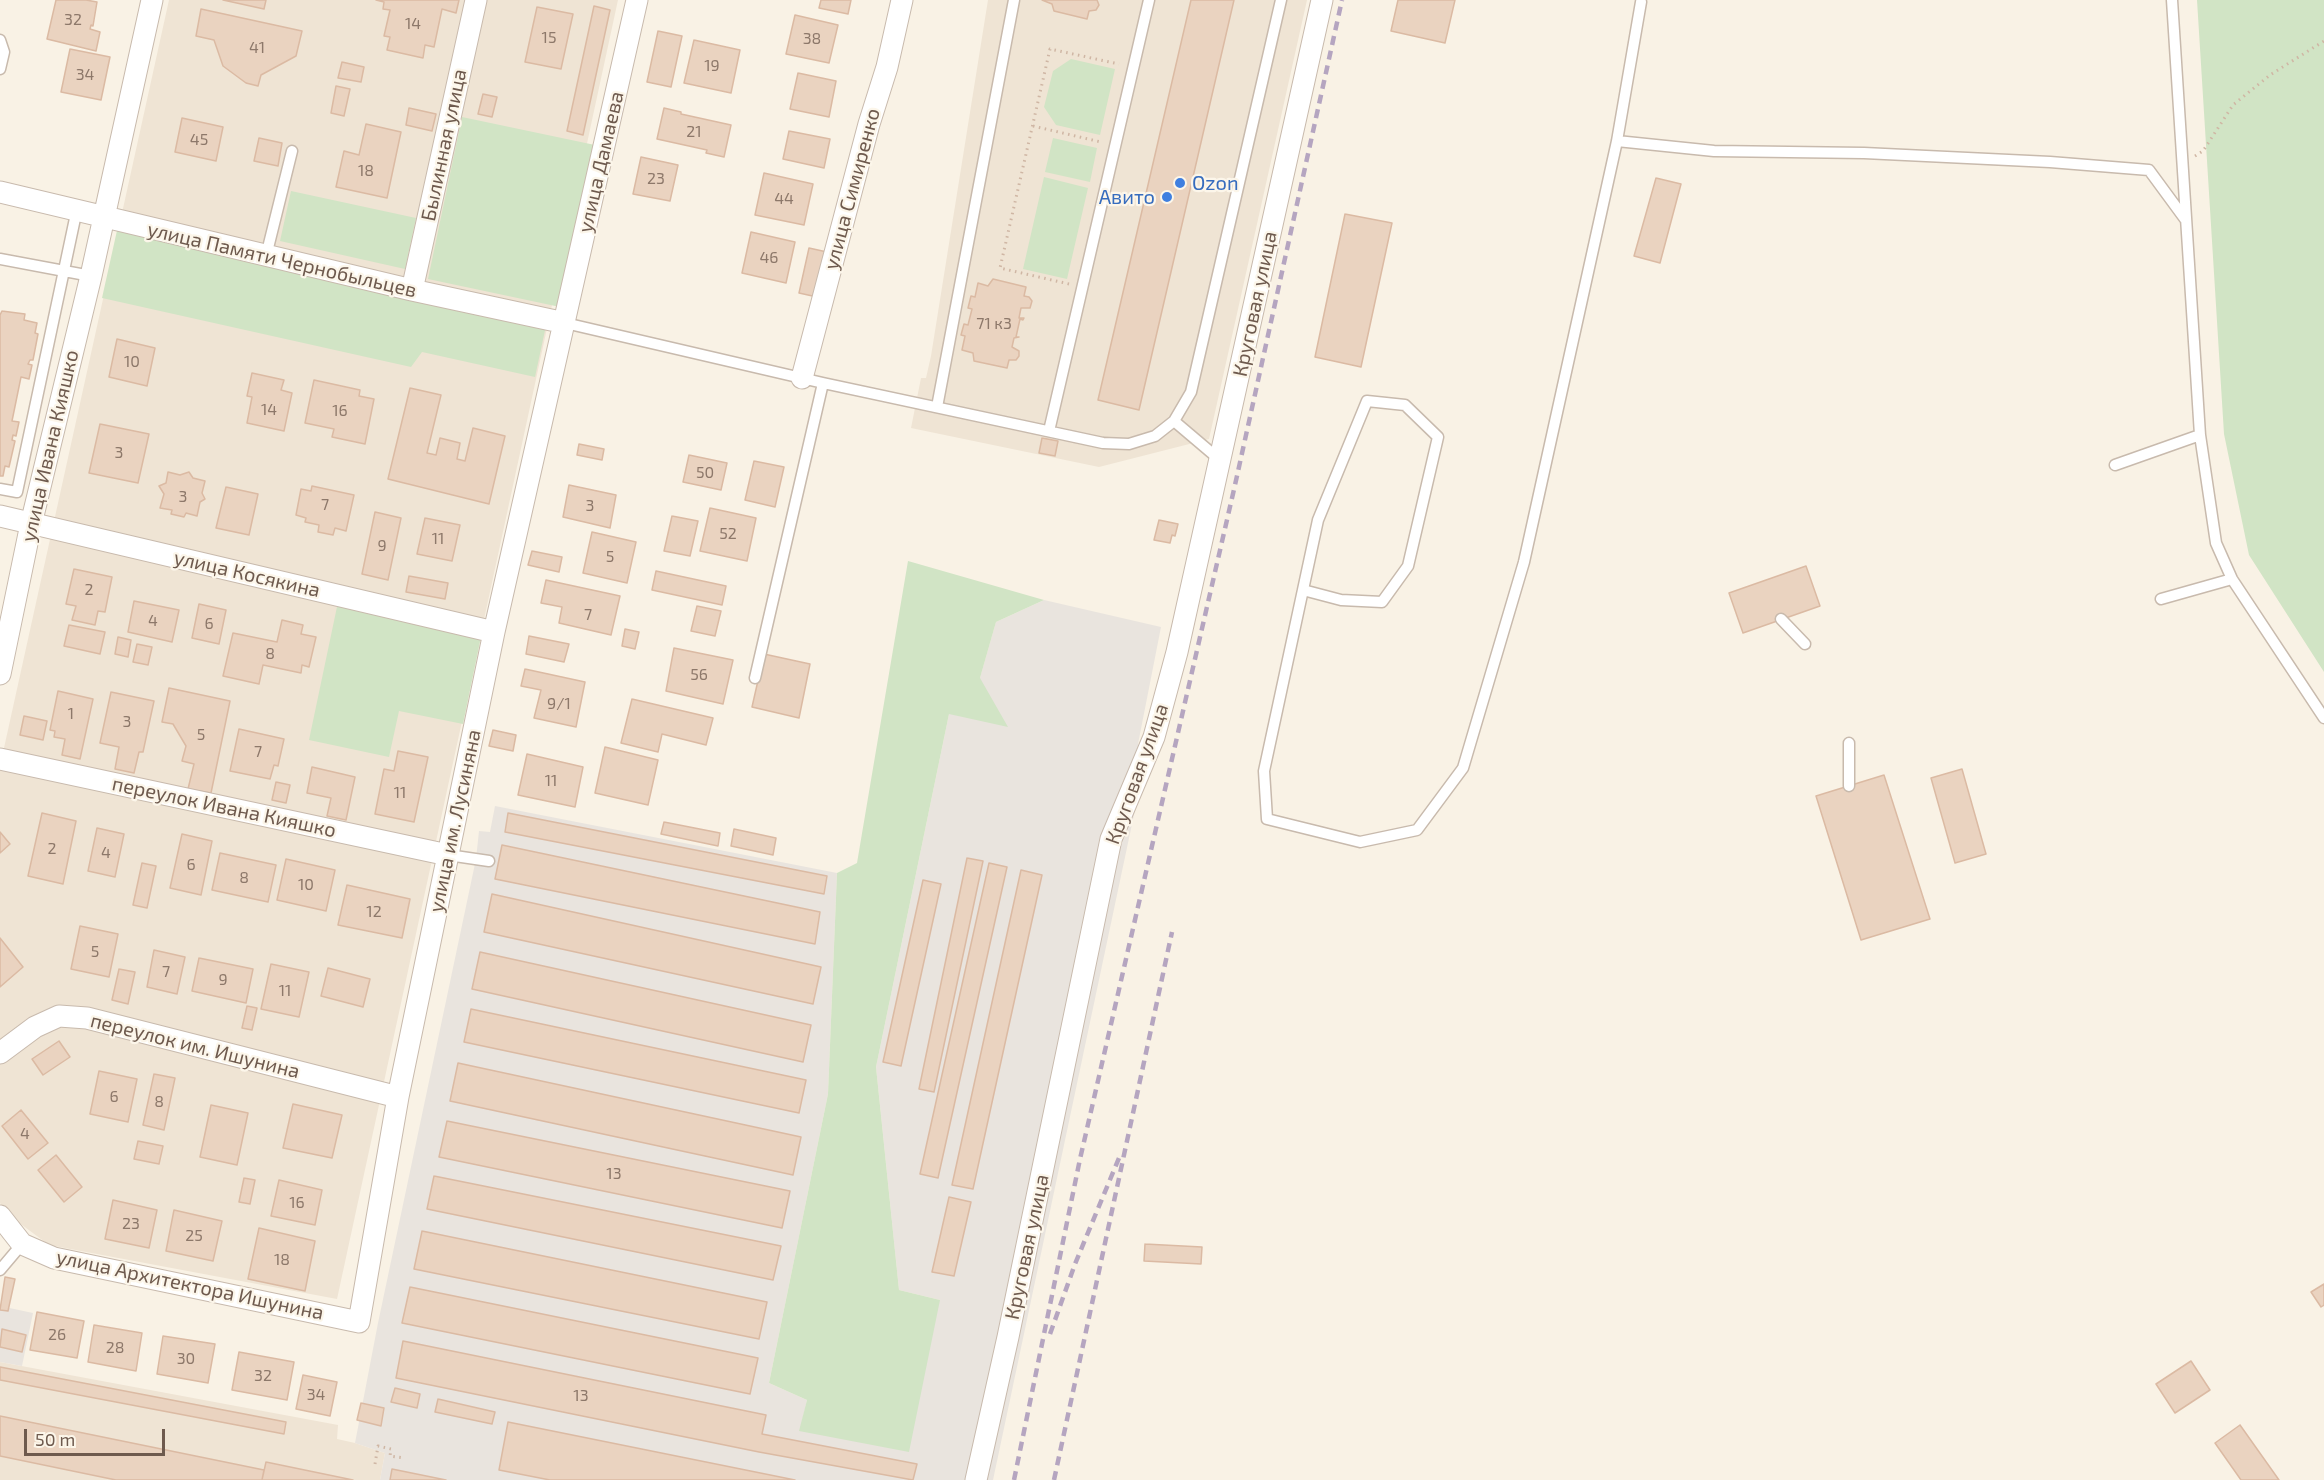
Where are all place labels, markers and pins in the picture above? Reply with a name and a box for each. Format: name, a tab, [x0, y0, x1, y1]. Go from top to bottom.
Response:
place label: Ozon	[1192, 171, 1239, 195]
marker: Ozon	[1173, 176, 1187, 190]
place label: Авито	[1099, 185, 1155, 209]
marker: Авито	[1160, 190, 1174, 204]

